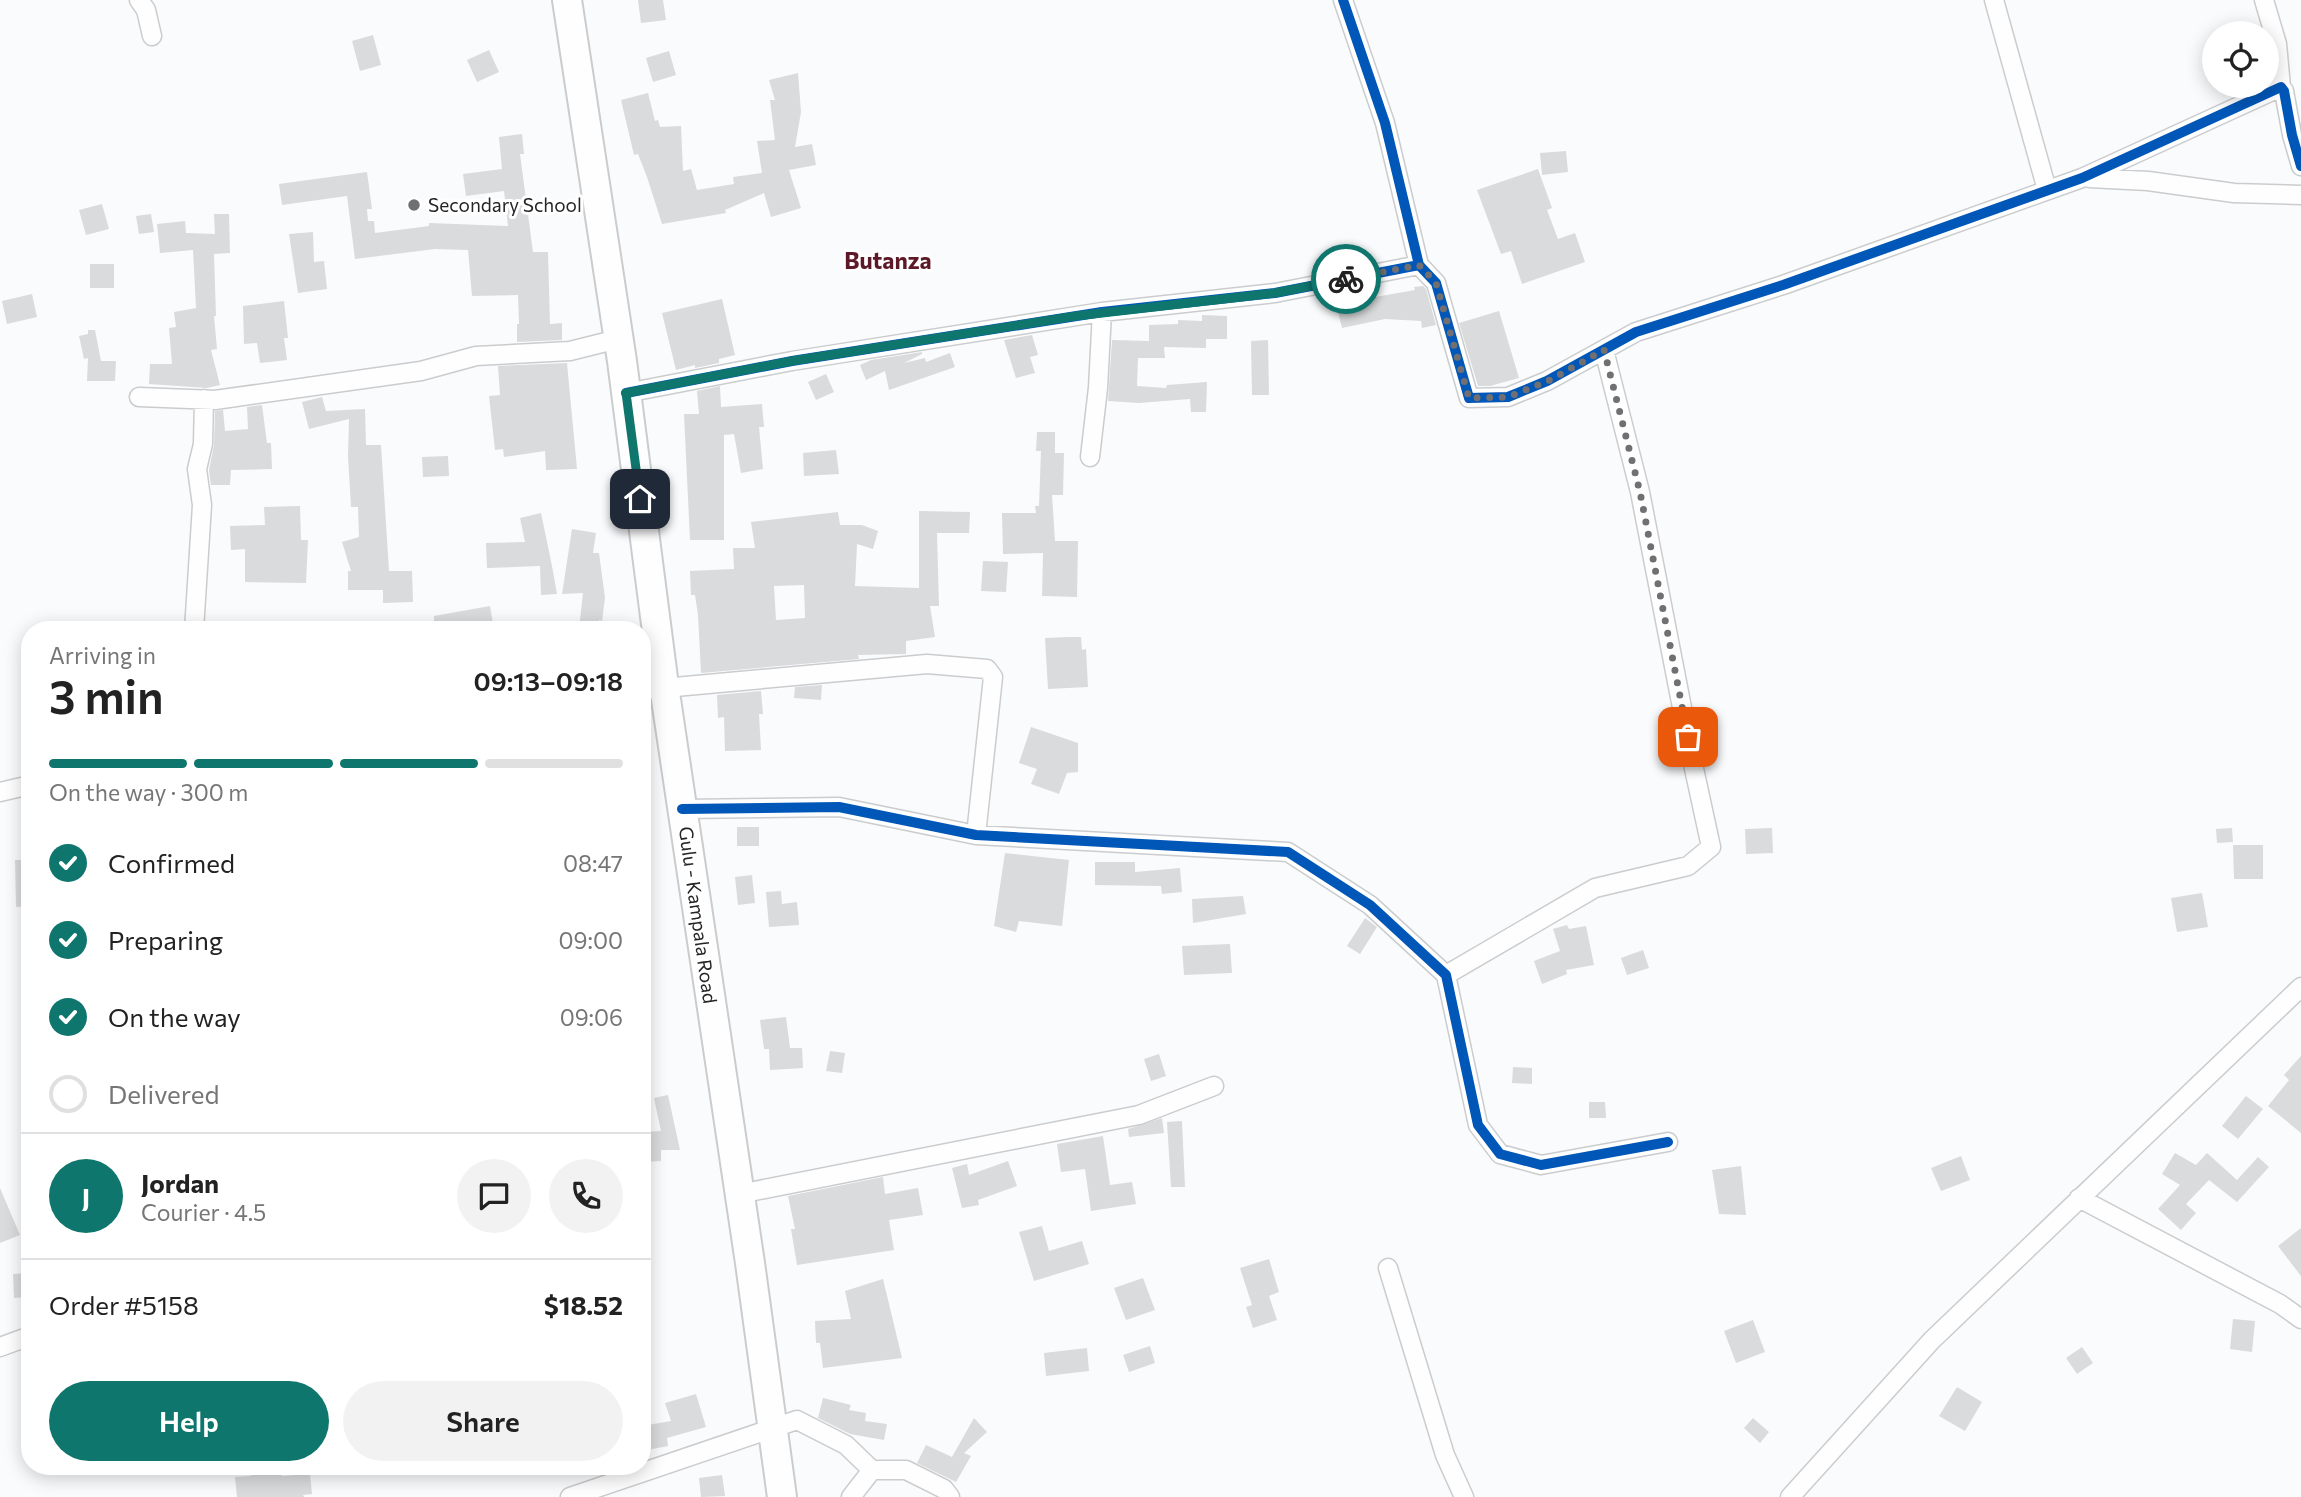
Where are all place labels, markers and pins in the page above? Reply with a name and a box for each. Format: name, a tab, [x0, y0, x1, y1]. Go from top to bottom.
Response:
place label: Secondary School	[428, 193, 582, 216]
marker: Secondary School	[406, 197, 422, 213]
pin	[610, 469, 670, 529]
pin	[1658, 707, 1718, 767]

